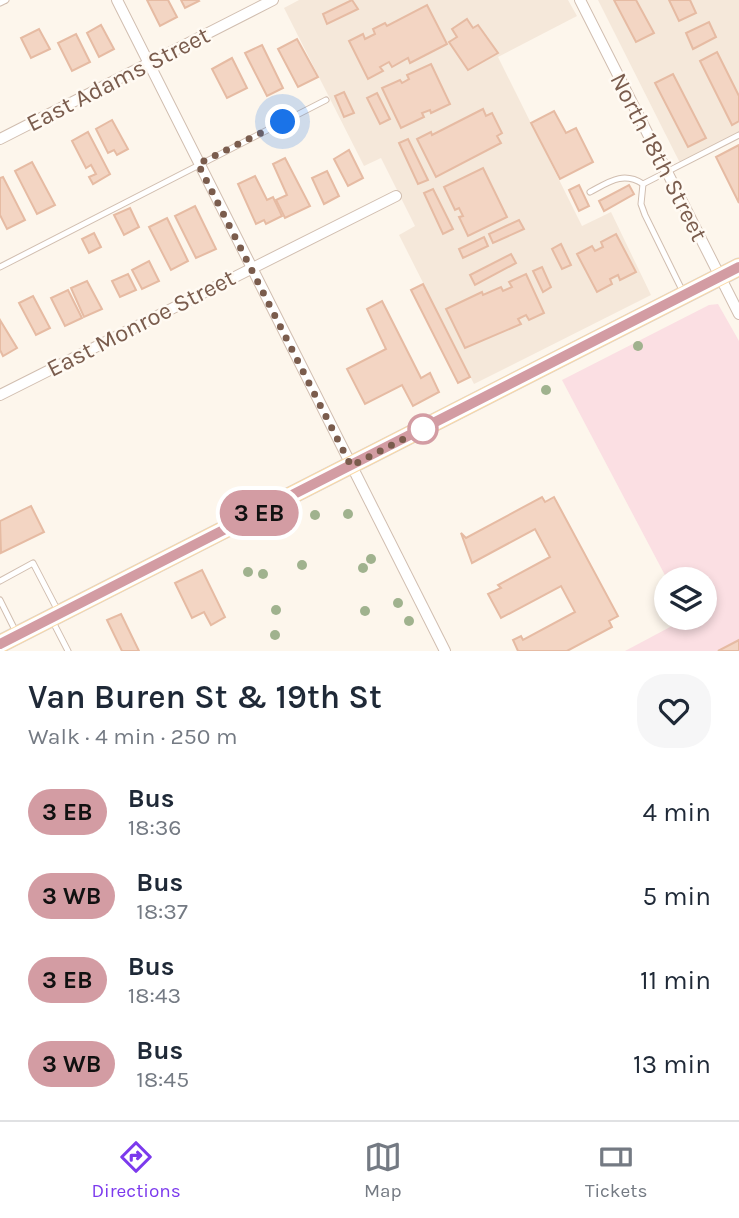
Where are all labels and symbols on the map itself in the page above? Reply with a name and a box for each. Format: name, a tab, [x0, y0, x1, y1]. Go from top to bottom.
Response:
street label: East Adams Street	[22, 21, 214, 137]
street label: North 18th Street	[604, 68, 714, 246]
your location	[265, 104, 300, 139]
street label: East Monroe Street	[42, 263, 240, 383]
unlabelled marker	[408, 414, 438, 444]
line badge: 3 EB	[210, 490, 308, 536]

